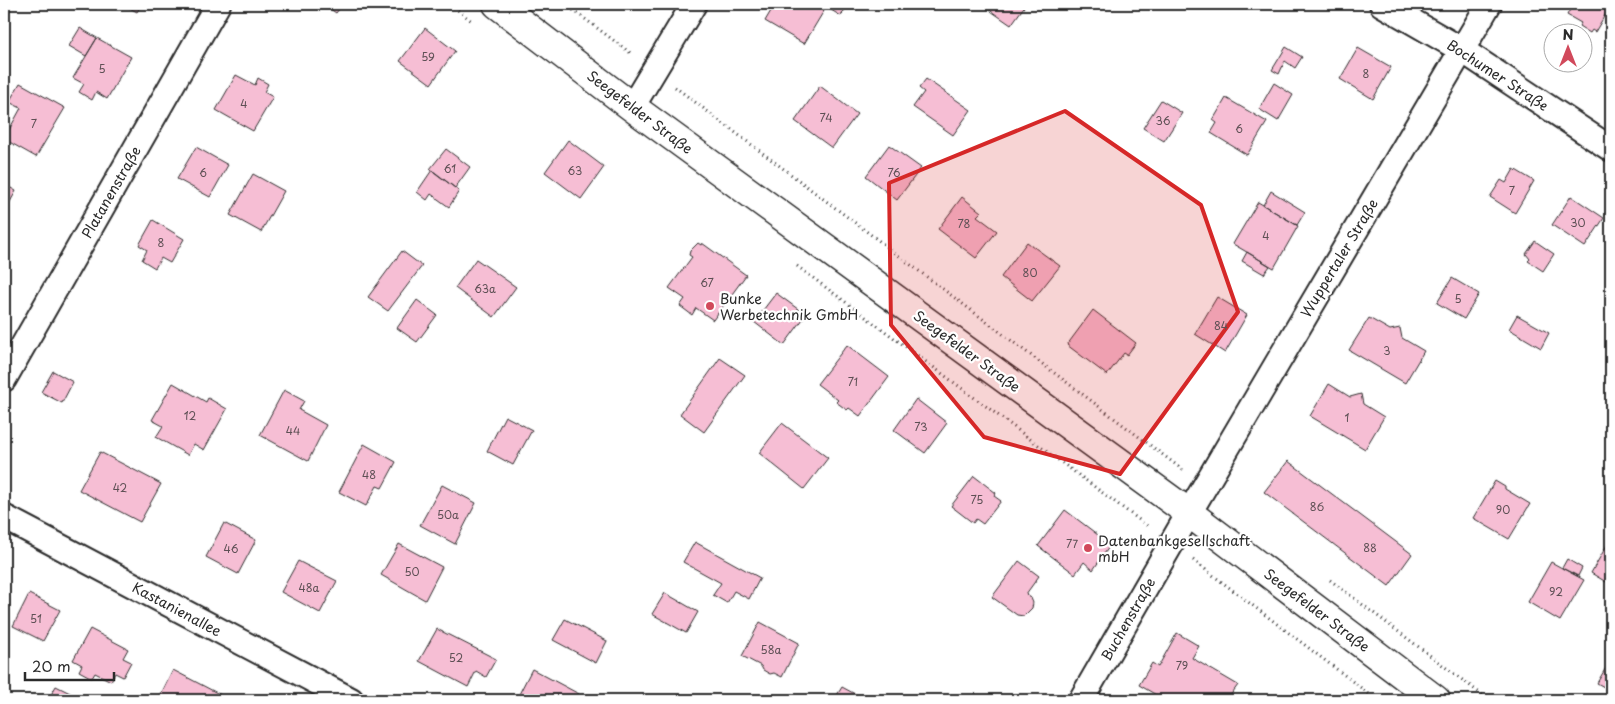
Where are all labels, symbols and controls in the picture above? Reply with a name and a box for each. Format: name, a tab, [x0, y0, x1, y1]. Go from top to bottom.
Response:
north arrow	[1542, 22, 1592, 72]
text: N	[1562, 24, 1574, 45]
street label: Bochumer Straße	[1443, 34, 1553, 116]
house number: 59	[421, 48, 435, 65]
house number: 5	[98, 60, 106, 77]
street label: Seegefelder Straße	[583, 65, 697, 159]
house number: 8	[1363, 65, 1370, 82]
house number: 4	[240, 95, 248, 112]
house number: 74	[819, 109, 833, 126]
house number: 36	[1156, 112, 1171, 129]
house number: 7	[31, 115, 37, 132]
house number: 6	[1235, 120, 1243, 137]
street label: Platanenstraße	[76, 142, 146, 242]
house number: 61	[444, 160, 456, 177]
house number: 63	[568, 162, 582, 179]
house number: 6	[199, 164, 207, 181]
house number: 76	[887, 164, 901, 181]
house number: 7	[1509, 182, 1515, 199]
street label: Wuppertaler Straße	[1295, 195, 1383, 321]
house number: 30	[1570, 214, 1586, 231]
house number: 78	[958, 215, 971, 232]
house number: 4	[1262, 227, 1270, 244]
house number: 8	[158, 234, 165, 251]
house number: 80	[1023, 264, 1037, 281]
house number: 67	[700, 274, 714, 291]
house number: 63a	[474, 280, 496, 297]
place label: Bunke Werbetechnik GmbH	[720, 288, 858, 325]
house number: 5	[1454, 290, 1462, 307]
marker: Bunke Werbetechnik GmbH	[704, 300, 716, 312]
street label: Seegefelder Straße	[909, 305, 1025, 397]
house number: 84	[1214, 317, 1228, 334]
house number: 3	[1383, 342, 1391, 359]
house number: 71	[848, 373, 858, 390]
house number: 12	[184, 407, 197, 424]
house number: 1	[1345, 409, 1350, 426]
house number: 73	[914, 418, 928, 435]
house number: 44	[286, 422, 300, 439]
house number: 48	[362, 466, 376, 483]
house number: 42	[113, 479, 128, 496]
house number: 75	[971, 491, 983, 508]
house number: 86	[1310, 498, 1324, 515]
house number: 90	[1496, 501, 1510, 518]
house number: 50a	[437, 506, 459, 523]
place label: Datenbankgesellschaft mbH	[1098, 530, 1251, 567]
house number: 77	[1066, 535, 1078, 552]
house number: 88	[1363, 539, 1377, 556]
house number: 46	[224, 540, 239, 557]
marker: Datenbankgesellschaft mbH	[1082, 542, 1094, 554]
house number: 50	[404, 563, 420, 580]
street label: Seegefelder Straße	[1260, 563, 1374, 657]
street label: Buchenstraße	[1096, 573, 1160, 665]
street label: Kastanienallee	[129, 577, 226, 642]
house number: 48a	[299, 579, 320, 596]
house number: 92	[1549, 583, 1563, 600]
house number: 51	[30, 610, 42, 627]
house number: 58a	[761, 641, 782, 658]
scale bar	[25, 649, 114, 681]
house number: 52	[449, 649, 463, 666]
text: 20 m	[32, 654, 71, 677]
house number: 79	[1176, 657, 1188, 674]

